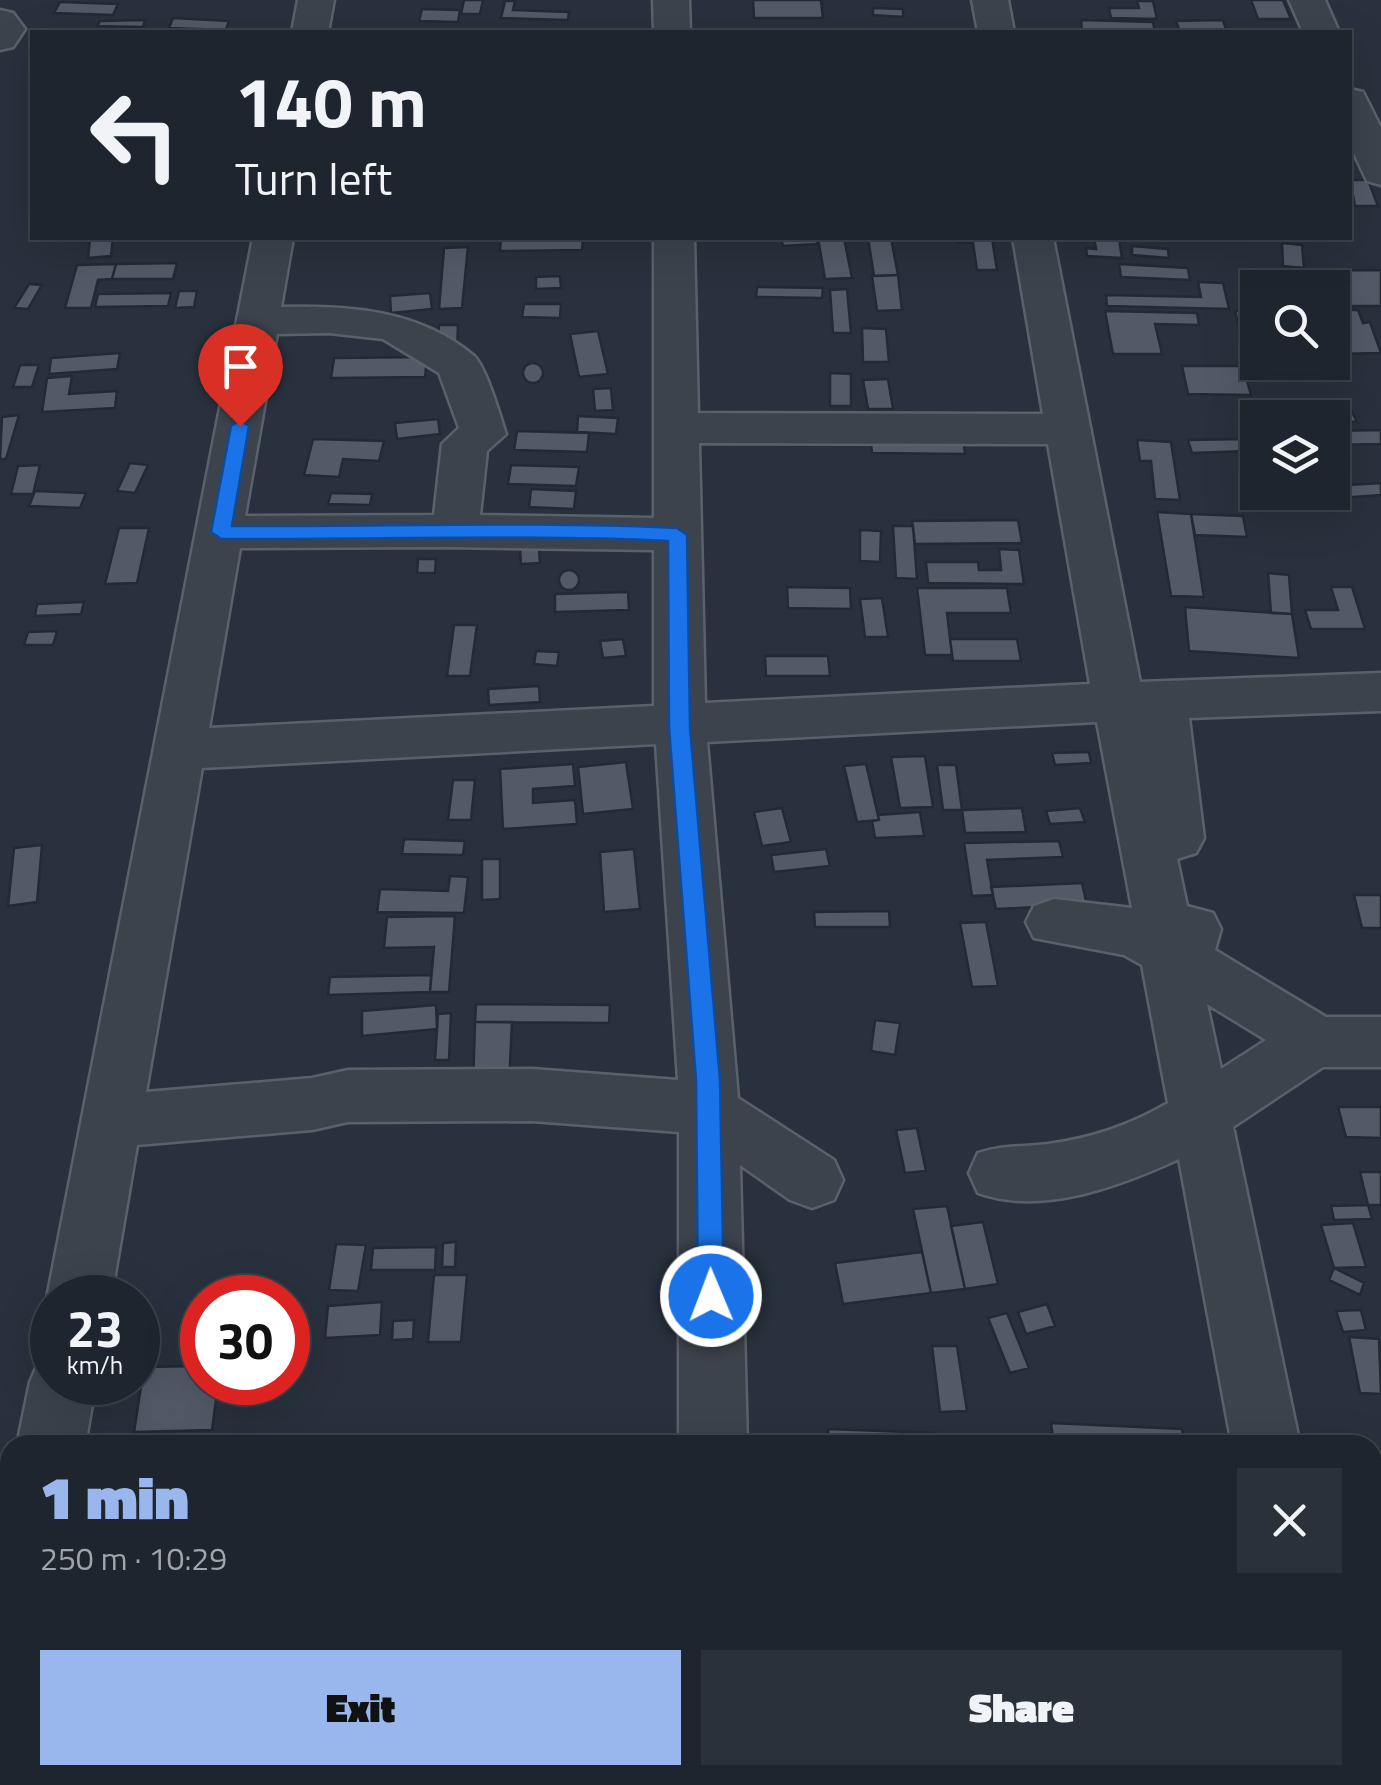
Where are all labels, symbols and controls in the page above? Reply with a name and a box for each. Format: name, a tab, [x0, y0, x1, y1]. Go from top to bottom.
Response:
text: 140 m	[235, 48, 427, 154]
icon: left	[70, 70, 200, 200]
text: Turn left	[235, 144, 392, 212]
map controls	[1240, 270, 1350, 510]
button: search	[1240, 270, 1350, 380]
pin	[198, 324, 283, 427]
icon: arrive	[213, 339, 268, 394]
button: layers	[1240, 400, 1350, 510]
position arrow	[659, 1244, 763, 1348]
speed limit sign: 30	[180, 1275, 310, 1405]
text: 23	[67, 1290, 123, 1366]
text: km/h	[67, 1346, 123, 1384]
text: 1 min	[40, 1451, 189, 1542]
button: close	[1237, 1468, 1342, 1573]
text: 250 m · 10:29	[40, 1534, 227, 1582]
button: Exit	[40, 1650, 681, 1765]
button: Share	[701, 1650, 1342, 1765]

